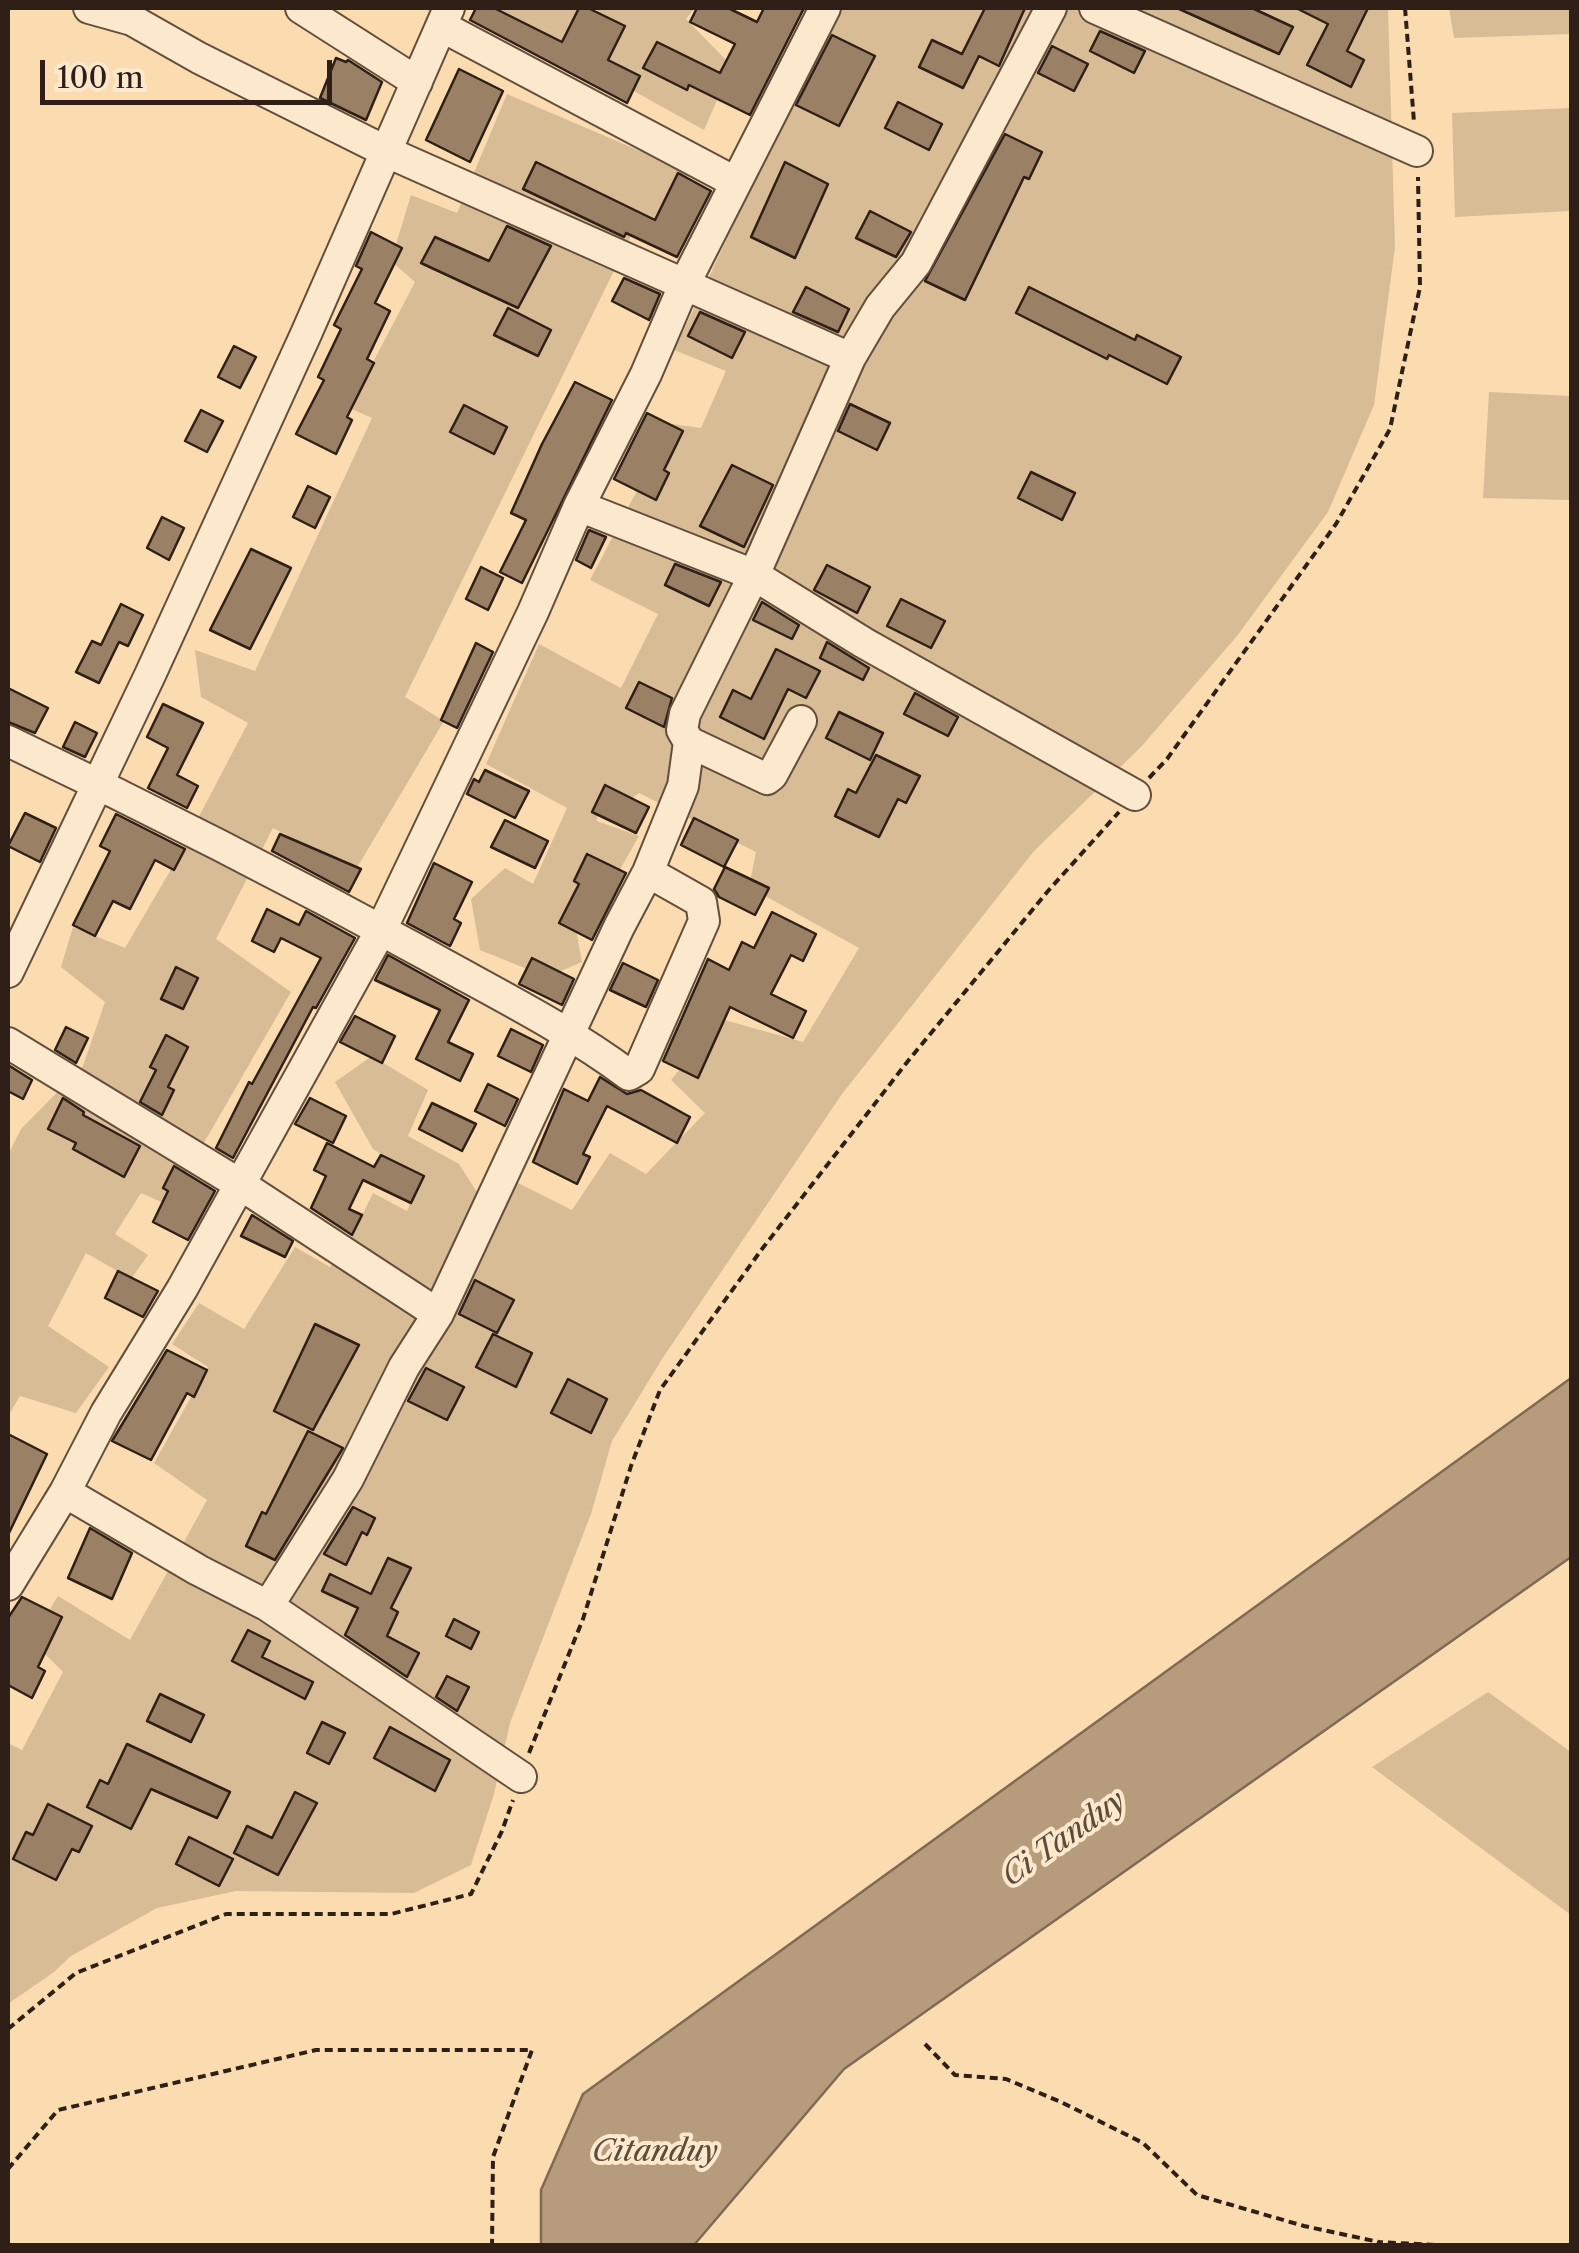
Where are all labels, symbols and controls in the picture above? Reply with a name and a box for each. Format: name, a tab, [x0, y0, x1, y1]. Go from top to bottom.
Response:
scale bar	[45, 40, 338, 102]
text: 100 m	[57, 59, 144, 96]
water label: Ci Tanduy	[995, 1783, 1133, 1895]
water label: Citanduy	[592, 2134, 718, 2170]

